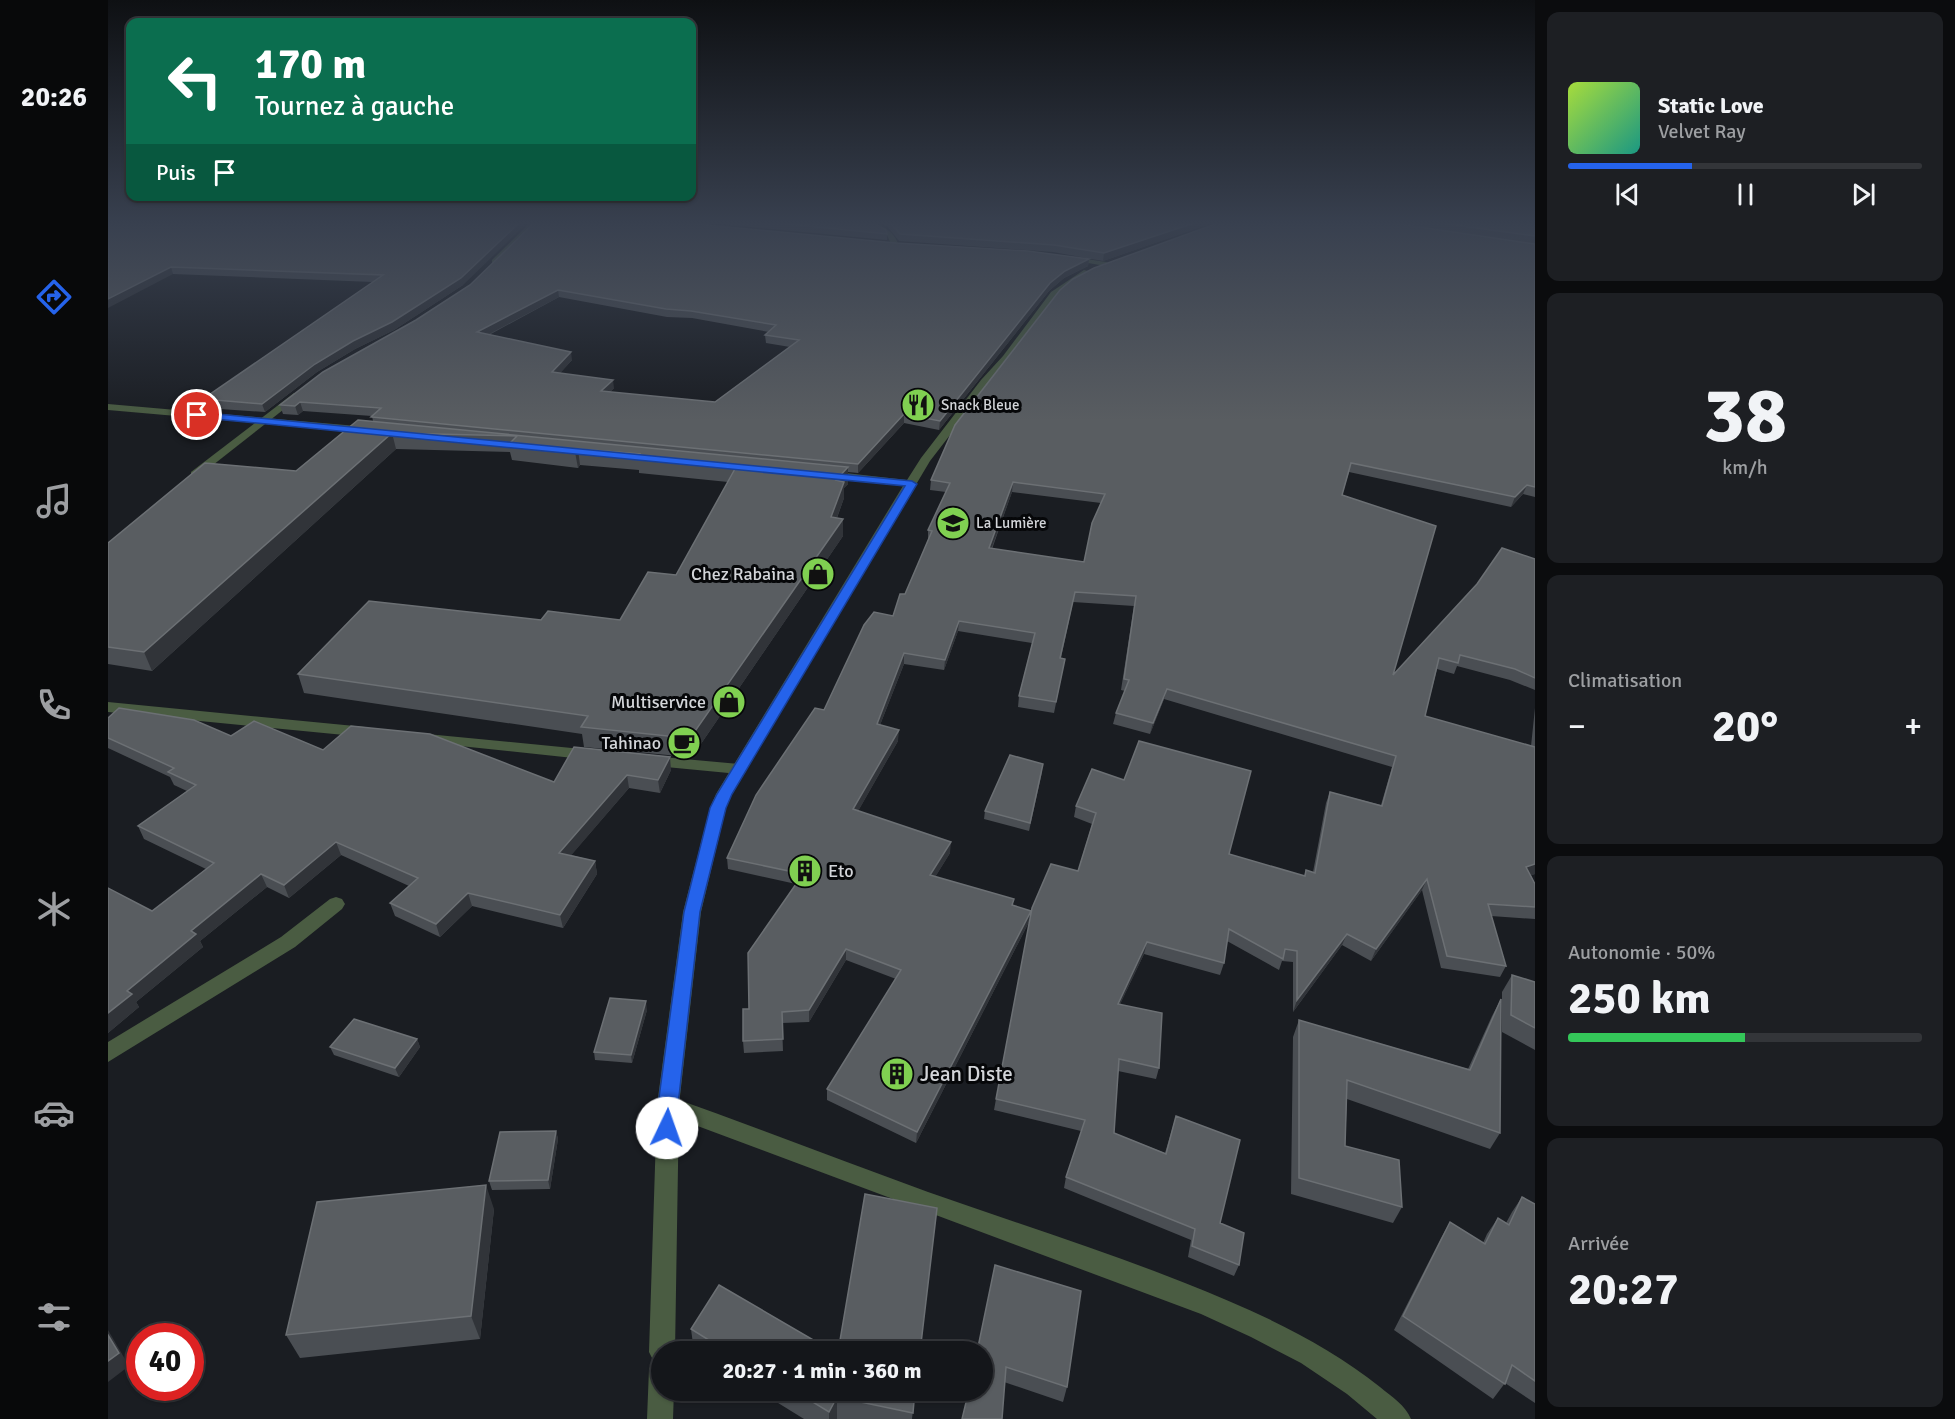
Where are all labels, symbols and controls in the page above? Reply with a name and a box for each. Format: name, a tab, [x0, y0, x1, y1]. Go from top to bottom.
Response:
text: 170 m	[255, 39, 366, 90]
icon: left	[156, 42, 234, 120]
text: 20:26	[21, 81, 87, 114]
text: Tournez à gauche	[255, 90, 454, 123]
text: Static Love	[1658, 92, 1764, 119]
text: Velvet Ray	[1658, 119, 1746, 144]
icon: arrive	[208, 156, 241, 189]
text: Puis	[156, 159, 196, 186]
icon: previous	[1611, 178, 1644, 211]
icon: pause	[1729, 178, 1762, 211]
icon: next	[1847, 178, 1880, 211]
icon: directions	[33, 276, 75, 318]
text: 38	[1703, 368, 1787, 464]
restaurant icon: Snack Bleue	[900, 387, 936, 423]
pin	[171, 389, 222, 440]
place label: Snack Bleue	[941, 396, 1019, 414]
icon: arrive	[180, 398, 213, 431]
text: km/h	[1722, 455, 1768, 480]
icon: music	[33, 480, 75, 522]
school or university icon: La Lumière	[935, 505, 971, 541]
place label: La Lumière	[976, 514, 1047, 532]
shop icon: Chez Rabaina	[800, 556, 836, 592]
place label: Chez Rabaina	[691, 563, 795, 585]
text: Climatisation	[1568, 668, 1682, 693]
icon: phone	[33, 684, 75, 726]
shop icon: Multiservice	[711, 684, 747, 720]
place label: Multiservice	[611, 691, 706, 713]
text: 20°	[1712, 699, 1778, 754]
text: −	[1568, 706, 1586, 747]
text: +	[1904, 706, 1922, 747]
cafe icon: Tahinao	[666, 725, 702, 761]
place label: Tahinao	[601, 732, 661, 754]
building icon: Eto	[787, 853, 823, 889]
place label: Eto	[828, 860, 854, 882]
icon: climate	[33, 888, 75, 930]
text: Autonomie · 50%	[1568, 940, 1715, 965]
text: 250 km	[1568, 971, 1711, 1026]
building icon: Jean Diste	[879, 1056, 915, 1092]
place label: Jean Diste	[920, 1061, 1013, 1087]
icon: car	[33, 1092, 75, 1134]
position arrow	[635, 1096, 699, 1160]
text: Arrivée	[1568, 1231, 1629, 1256]
text: 20:27	[1568, 1262, 1678, 1317]
icon: filters	[33, 1296, 75, 1338]
speed limit sign: 40	[126, 1323, 204, 1401]
text: 20:27 · 1 min · 360 m	[722, 1357, 922, 1384]

